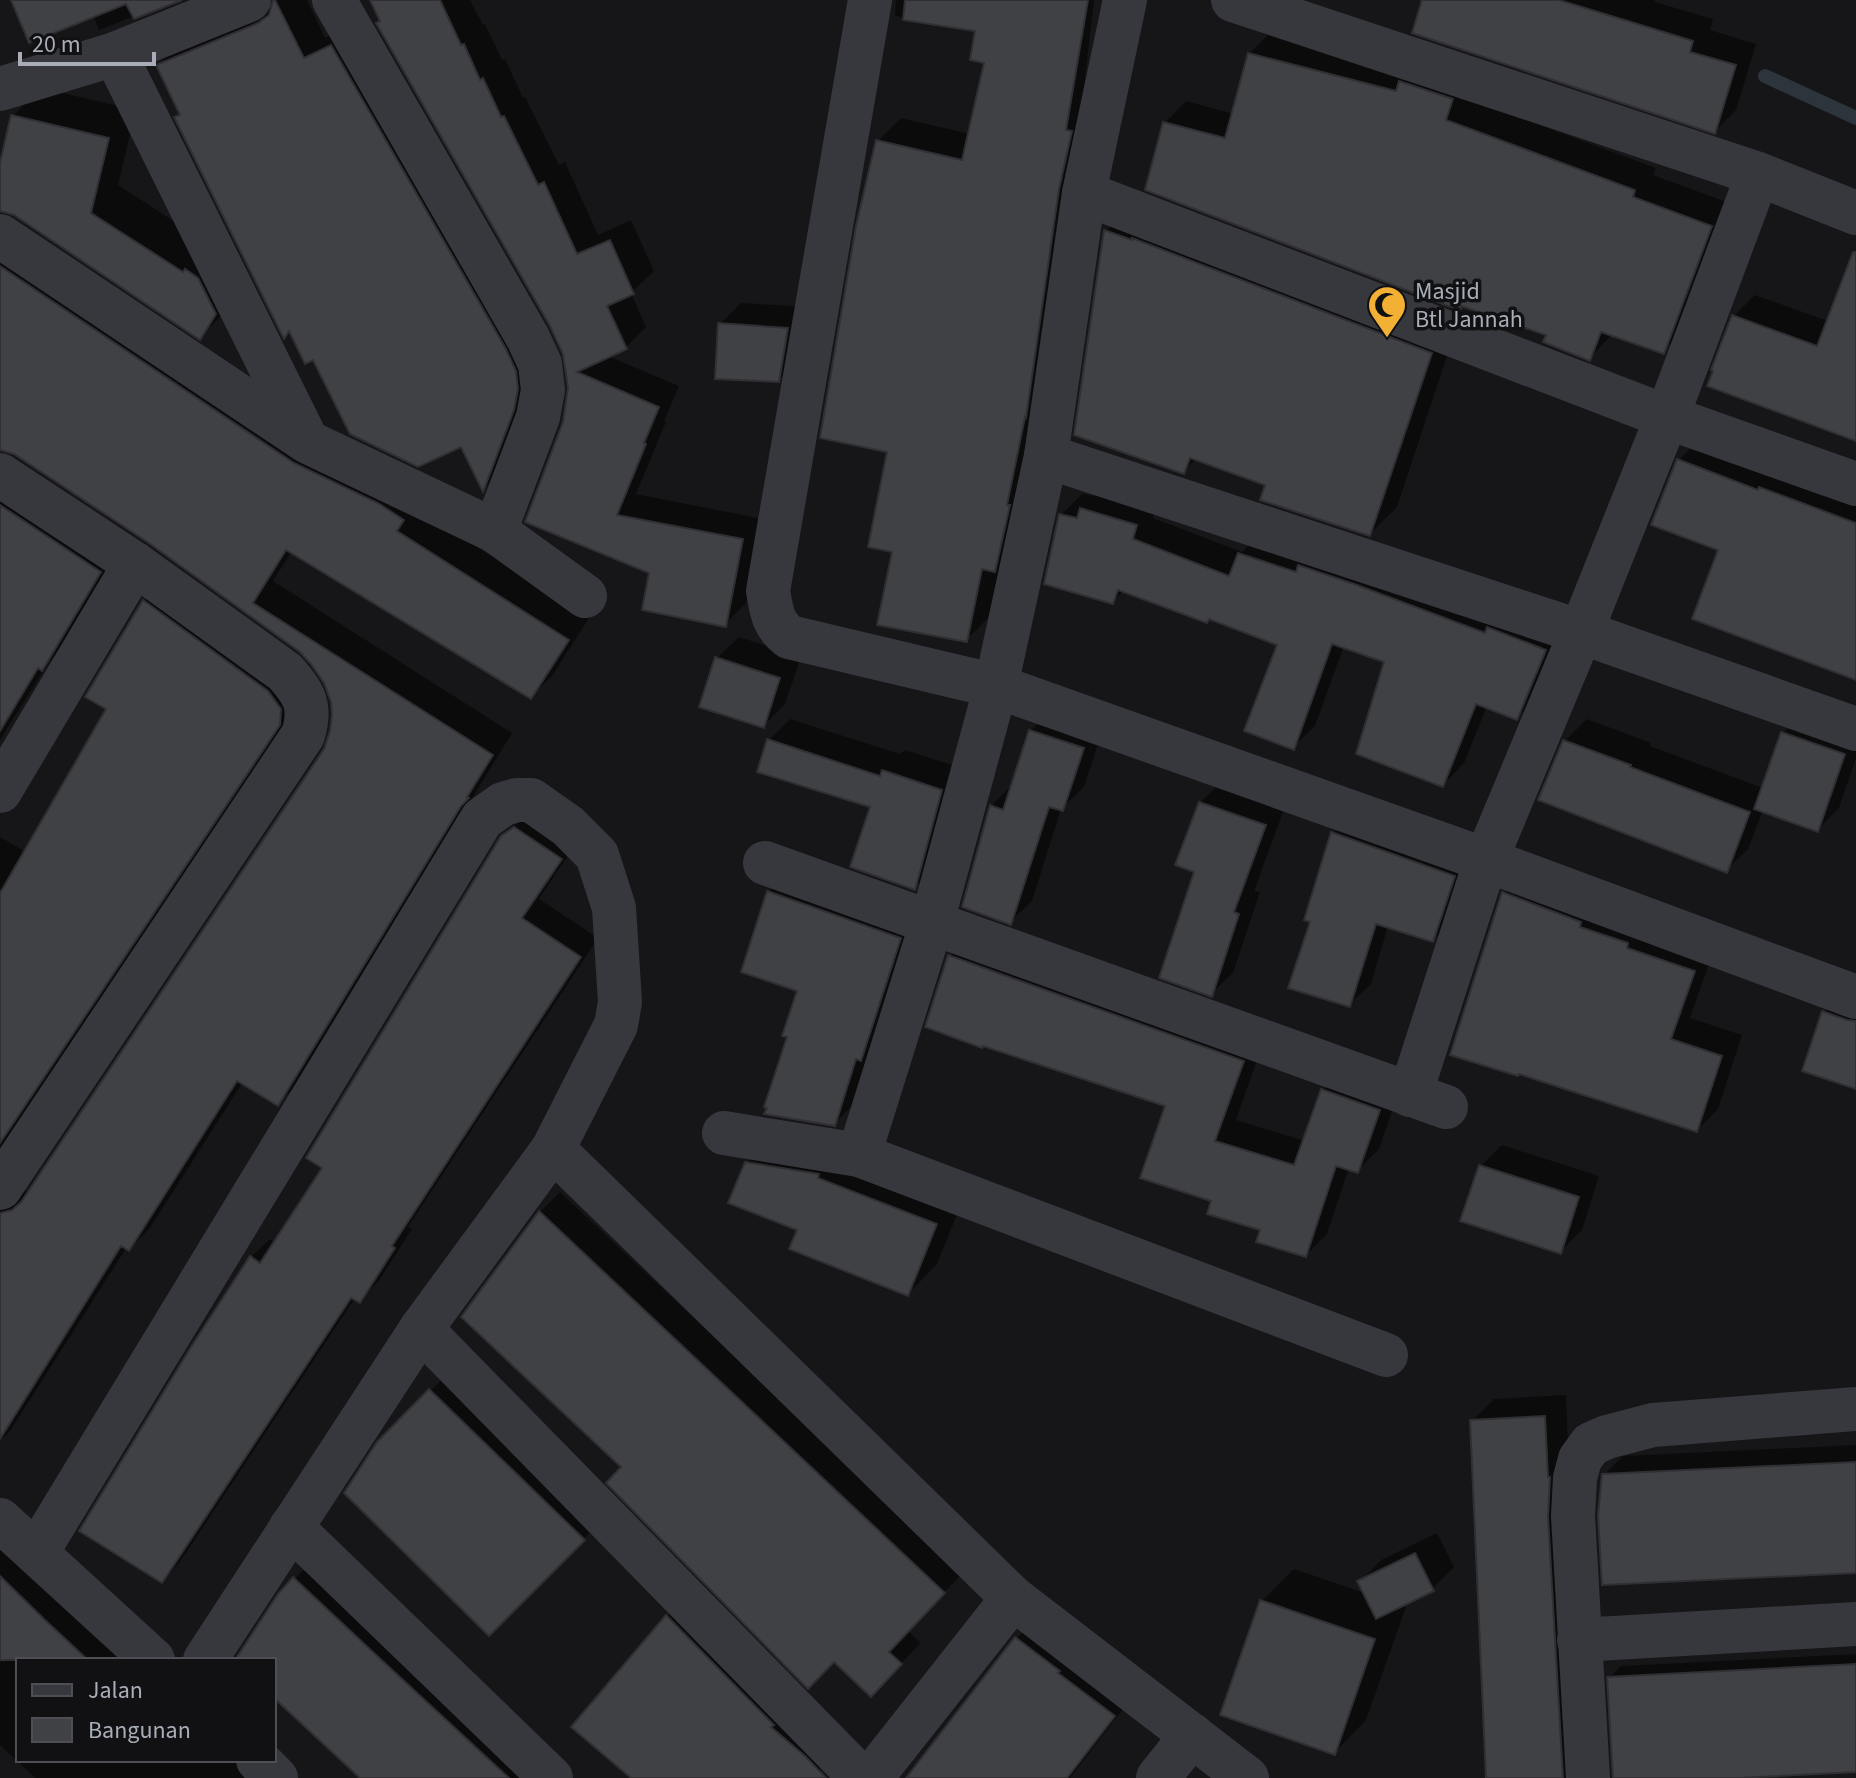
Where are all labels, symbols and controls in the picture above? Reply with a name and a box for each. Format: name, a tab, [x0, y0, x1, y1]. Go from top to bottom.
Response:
scale bar	[20, 16, 154, 66]
text: 20 m	[32, 27, 81, 62]
place label: Masjid Btl Jannah	[1415, 274, 1523, 337]
mosque icon: Masjid Btl Jannah	[1366, 284, 1408, 339]
legend	[16, 1658, 276, 1762]
text: Jalan	[88, 1673, 143, 1708]
text: Bangunan	[88, 1713, 191, 1748]

